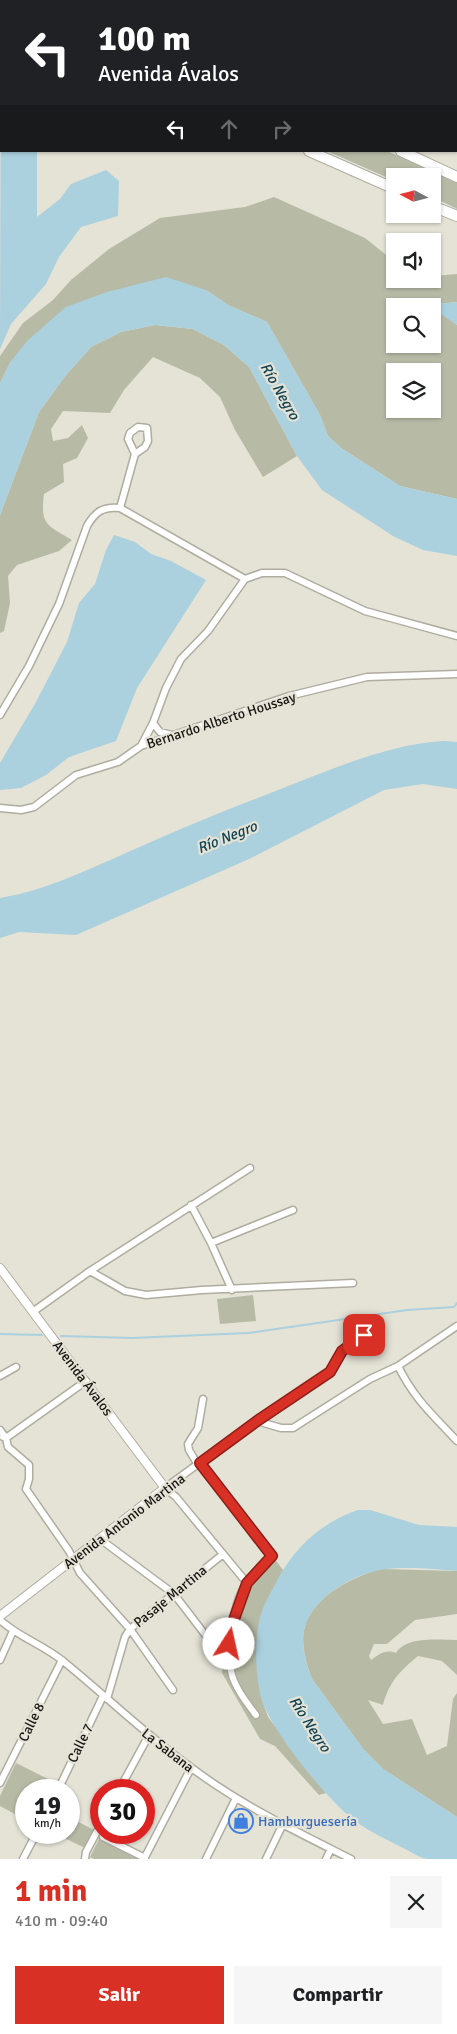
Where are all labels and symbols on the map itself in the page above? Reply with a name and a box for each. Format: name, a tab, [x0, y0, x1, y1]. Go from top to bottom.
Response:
north arrow	[386, 168, 441, 222]
water label: Río Negro	[256, 359, 304, 424]
street label: Bernardo Alberto Houssay	[144, 688, 298, 753]
water label: Río Negro	[195, 816, 261, 857]
pin	[343, 1314, 385, 1356]
street label: Avenida Ávalos	[49, 1337, 116, 1419]
street label: Avenida Antonio Martina	[60, 1470, 189, 1573]
street label: Pasaje Martina	[130, 1562, 210, 1631]
position arrow	[202, 1617, 254, 1669]
water label: Río Negro	[285, 1693, 335, 1756]
street label: Calle 8	[15, 1700, 48, 1744]
street label: Calle 7	[64, 1721, 97, 1765]
street label: La Sabana	[138, 1725, 197, 1776]
speed limit sign: 30	[90, 1779, 155, 1844]
shop icon: Hamburguesería	[228, 1808, 254, 1834]
place label: Hamburguesería	[258, 1813, 357, 1830]

